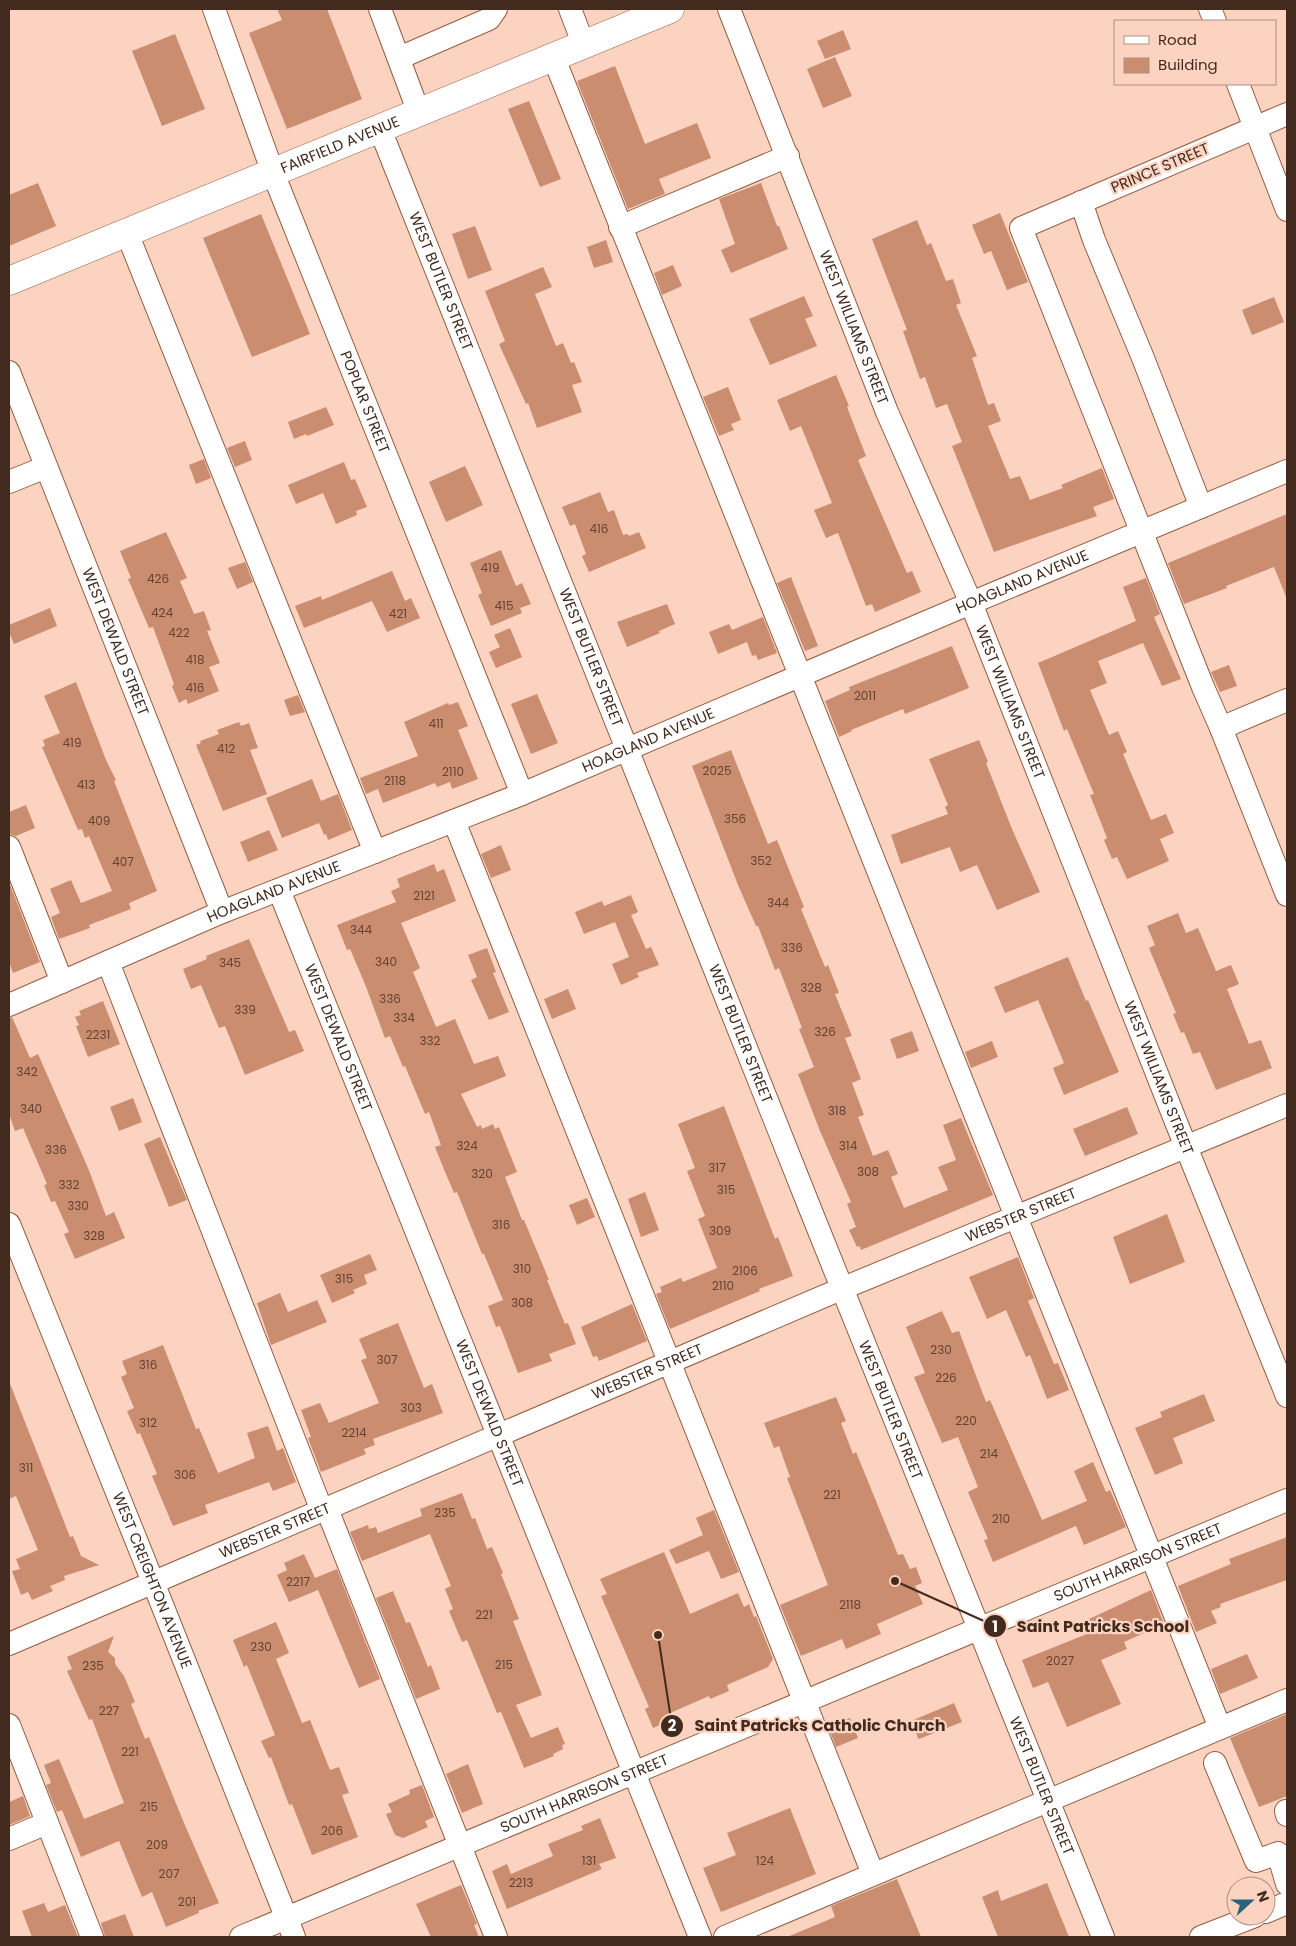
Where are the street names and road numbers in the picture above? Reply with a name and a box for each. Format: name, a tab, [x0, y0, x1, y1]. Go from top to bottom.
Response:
street label: FAIRFIELD AVENUE	[277, 110, 403, 178]
street label: PRINCE STREET	[1107, 137, 1212, 198]
street label: WEST BUTLER STREET	[404, 209, 479, 353]
street label: WEST WILLIAMS STREET	[815, 247, 894, 407]
street label: POPLAR STREET	[335, 348, 395, 456]
street label: HOAGLAND AVENUE	[952, 544, 1091, 618]
street label: WEST DEWALD STREET	[77, 565, 154, 719]
street label: WEST BUTLER STREET	[554, 585, 629, 730]
street label: WEST WILLIAMS STREET	[971, 622, 1050, 782]
street label: HOAGLAND AVENUE	[579, 702, 718, 777]
street label: HOAGLAND AVENUE	[203, 855, 344, 927]
street label: WEST DEWALD STREET	[300, 961, 378, 1114]
street label: WEST BUTLER STREET	[704, 961, 778, 1106]
street label: WEST WILLIAMS STREET	[1119, 998, 1199, 1158]
street label: WEBSTER STREET	[962, 1182, 1080, 1247]
street label: WEST DEWALD STREET	[451, 1336, 529, 1490]
street label: WEST BUTLER STREET	[854, 1337, 928, 1482]
street label: WEBSTER STREET	[588, 1338, 706, 1404]
street label: WEST CREIGHTON AVENUE	[108, 1489, 197, 1671]
street label: WEBSTER STREET	[216, 1497, 333, 1563]
street label: SOUTH HARRISON STREET	[1050, 1517, 1225, 1606]
street label: WEST BUTLER STREET	[1005, 1713, 1080, 1858]
street label: SOUTH HARRISON STREET	[497, 1749, 671, 1838]

